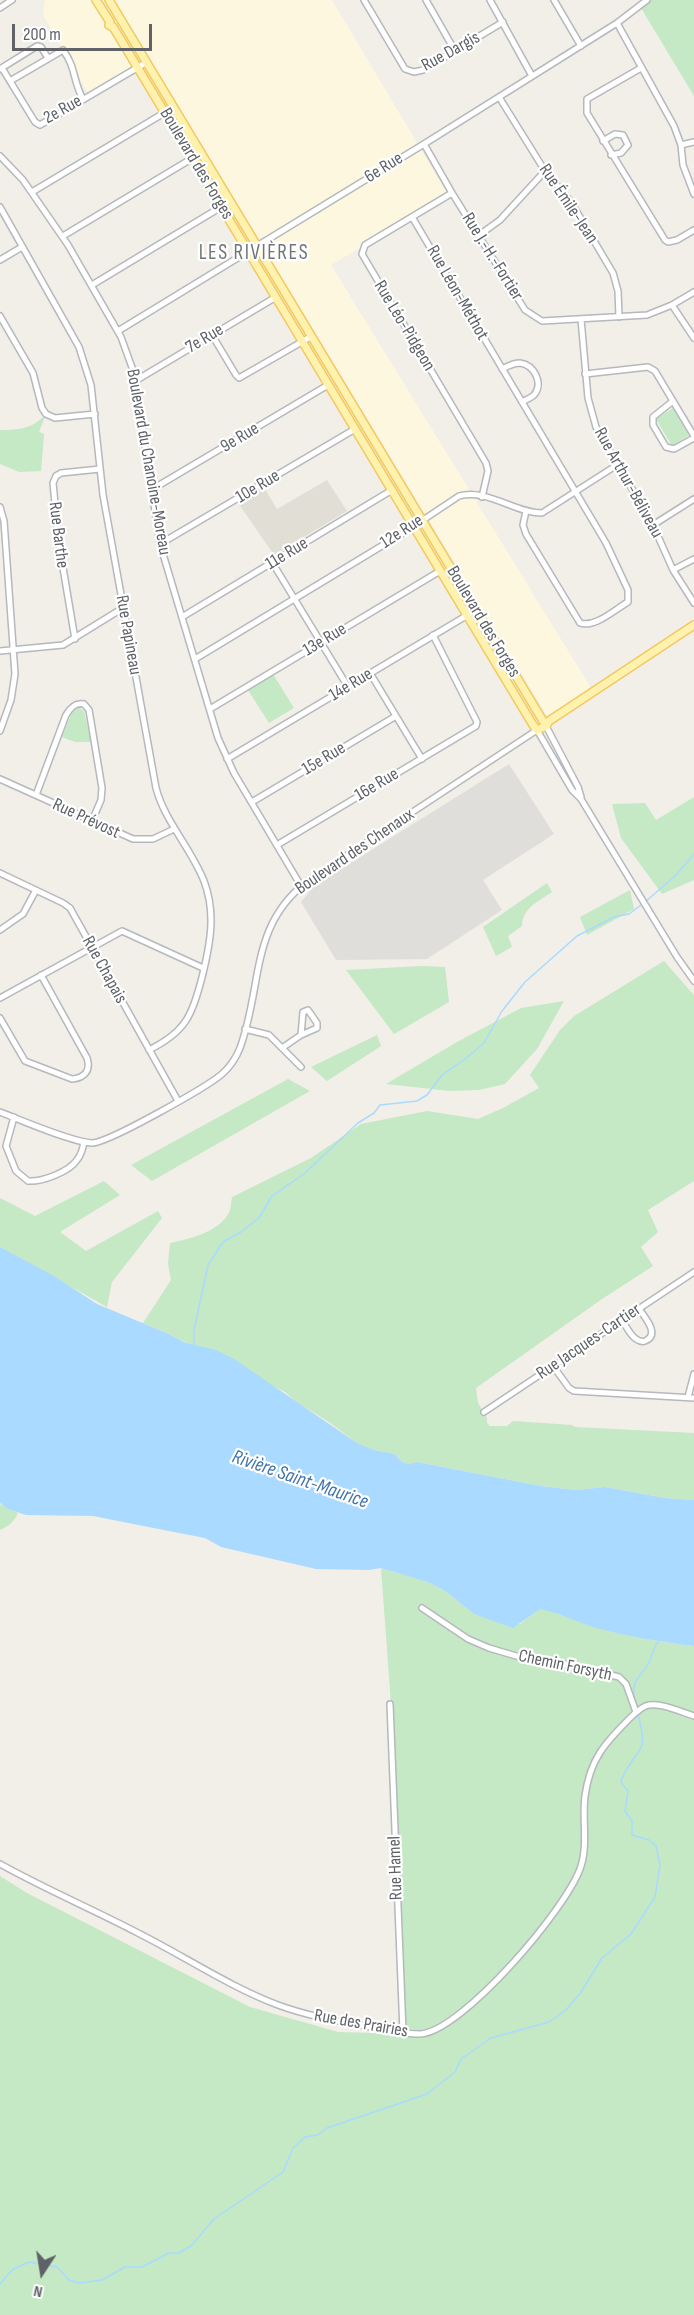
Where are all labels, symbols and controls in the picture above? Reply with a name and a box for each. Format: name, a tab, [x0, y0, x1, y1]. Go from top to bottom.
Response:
scale bar	[15, 12, 154, 50]
text: 200 m	[23, 24, 61, 45]
street label: Rue Dargis	[418, 27, 484, 77]
street label: 2e Rue	[40, 91, 86, 129]
street label: Boulevard des Forges	[154, 104, 238, 224]
street label: 6e Rue	[361, 148, 407, 188]
street label: Rue Émile-Jean	[534, 160, 602, 248]
street label: Rue J.-H.-Fortier	[457, 209, 527, 305]
district label: LES RIVIÈRES	[199, 241, 309, 267]
street label: Rue Léon-Méthot	[421, 242, 493, 344]
street label: Rue Léo-Pidgeon	[369, 277, 439, 375]
street label: 7e Rue	[182, 319, 228, 359]
street label: Boulevard du Chanoine-Moreau	[121, 367, 175, 557]
street label: 9e Rue	[217, 418, 263, 458]
street label: Rue Arthur-Béliveau	[589, 424, 667, 542]
street label: 10e Rue	[232, 466, 284, 508]
street label: Rue Barthe	[43, 501, 73, 569]
street label: 12e Rue	[376, 510, 428, 554]
street label: 11e Rue	[262, 533, 312, 575]
street label: Boulevard des Forges	[441, 562, 525, 682]
street label: Rue Papineau	[110, 594, 146, 676]
street label: 13e Rue	[299, 619, 351, 661]
street label: 14e Rue	[325, 664, 377, 706]
street label: 15e Rue	[298, 738, 350, 780]
street label: 16e Rue	[351, 764, 403, 806]
street label: Rue Prévost	[49, 794, 123, 844]
street label: Boulevard des Chenaux	[291, 804, 419, 900]
street label: Rue Chapais	[77, 933, 131, 1007]
street label: Rue Jacques-Cartier	[533, 1299, 645, 1385]
water label: Rivière Saint-Maurice	[229, 1445, 371, 1515]
street label: Chemin Forsyth	[516, 1646, 614, 1686]
street label: Rue Hamel	[384, 1836, 408, 1900]
street label: Rue des Prairies	[312, 2005, 410, 2043]
north arrow	[12, 2243, 72, 2303]
text: N	[32, 2281, 44, 2301]

